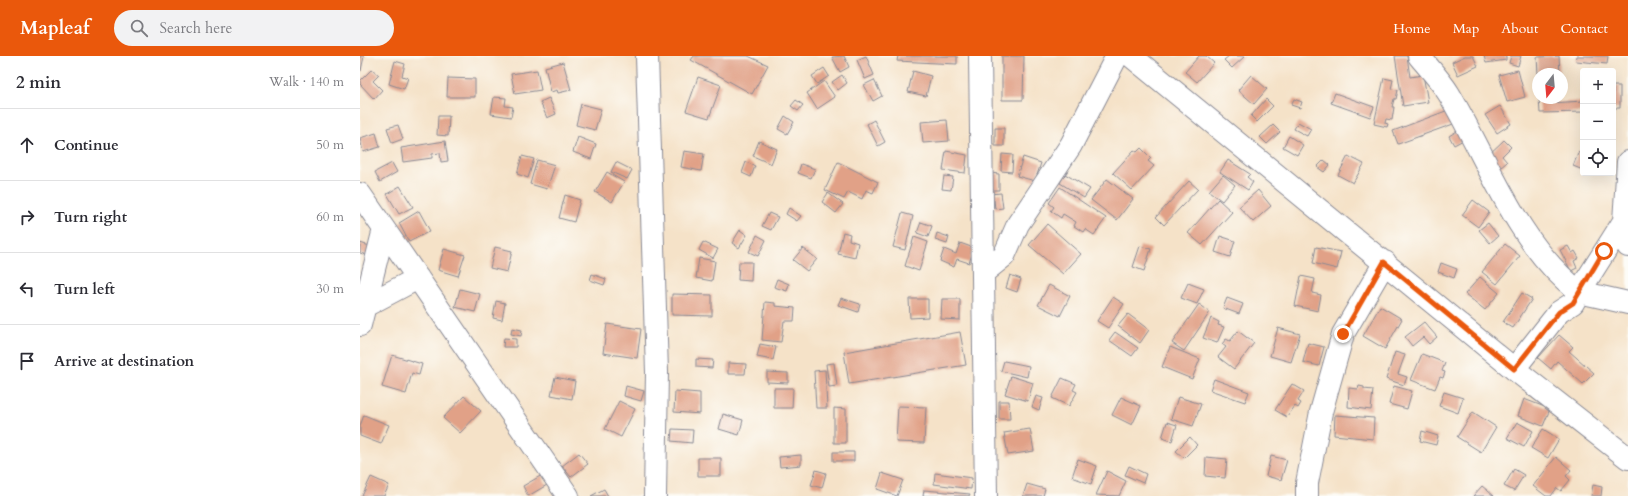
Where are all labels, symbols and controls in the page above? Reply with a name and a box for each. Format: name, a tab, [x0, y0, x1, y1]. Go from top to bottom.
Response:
search box	[114, 10, 394, 46]
text: Mapleaf	[20, 15, 90, 41]
icon: search	[128, 17, 150, 39]
text: Search here	[160, 18, 232, 38]
text: Home	[1393, 19, 1431, 38]
text: Map	[1453, 19, 1479, 38]
text: About	[1501, 19, 1538, 38]
text: Contact	[1560, 19, 1608, 38]
north arrow	[1532, 68, 1568, 104]
map controls	[1580, 68, 1616, 176]
button: +	[1580, 68, 1616, 104]
text: 2 min	[16, 71, 61, 94]
text: Walk · 140 m	[269, 73, 344, 91]
button: −	[1580, 104, 1616, 140]
icon: ahead	[16, 134, 38, 156]
text: Continue	[54, 135, 119, 155]
text: 50 m	[316, 136, 344, 154]
button: locate	[1580, 140, 1616, 176]
icon: right	[16, 206, 38, 228]
text: Turn right	[54, 207, 127, 227]
text: 60 m	[316, 208, 344, 226]
route start	[1595, 242, 1613, 260]
icon: left	[16, 278, 38, 300]
text: Turn left	[54, 279, 115, 299]
text: 30 m	[316, 280, 344, 298]
route end	[1334, 325, 1352, 343]
icon: arrive	[16, 350, 38, 372]
text: Arrive at destination	[54, 351, 194, 371]

